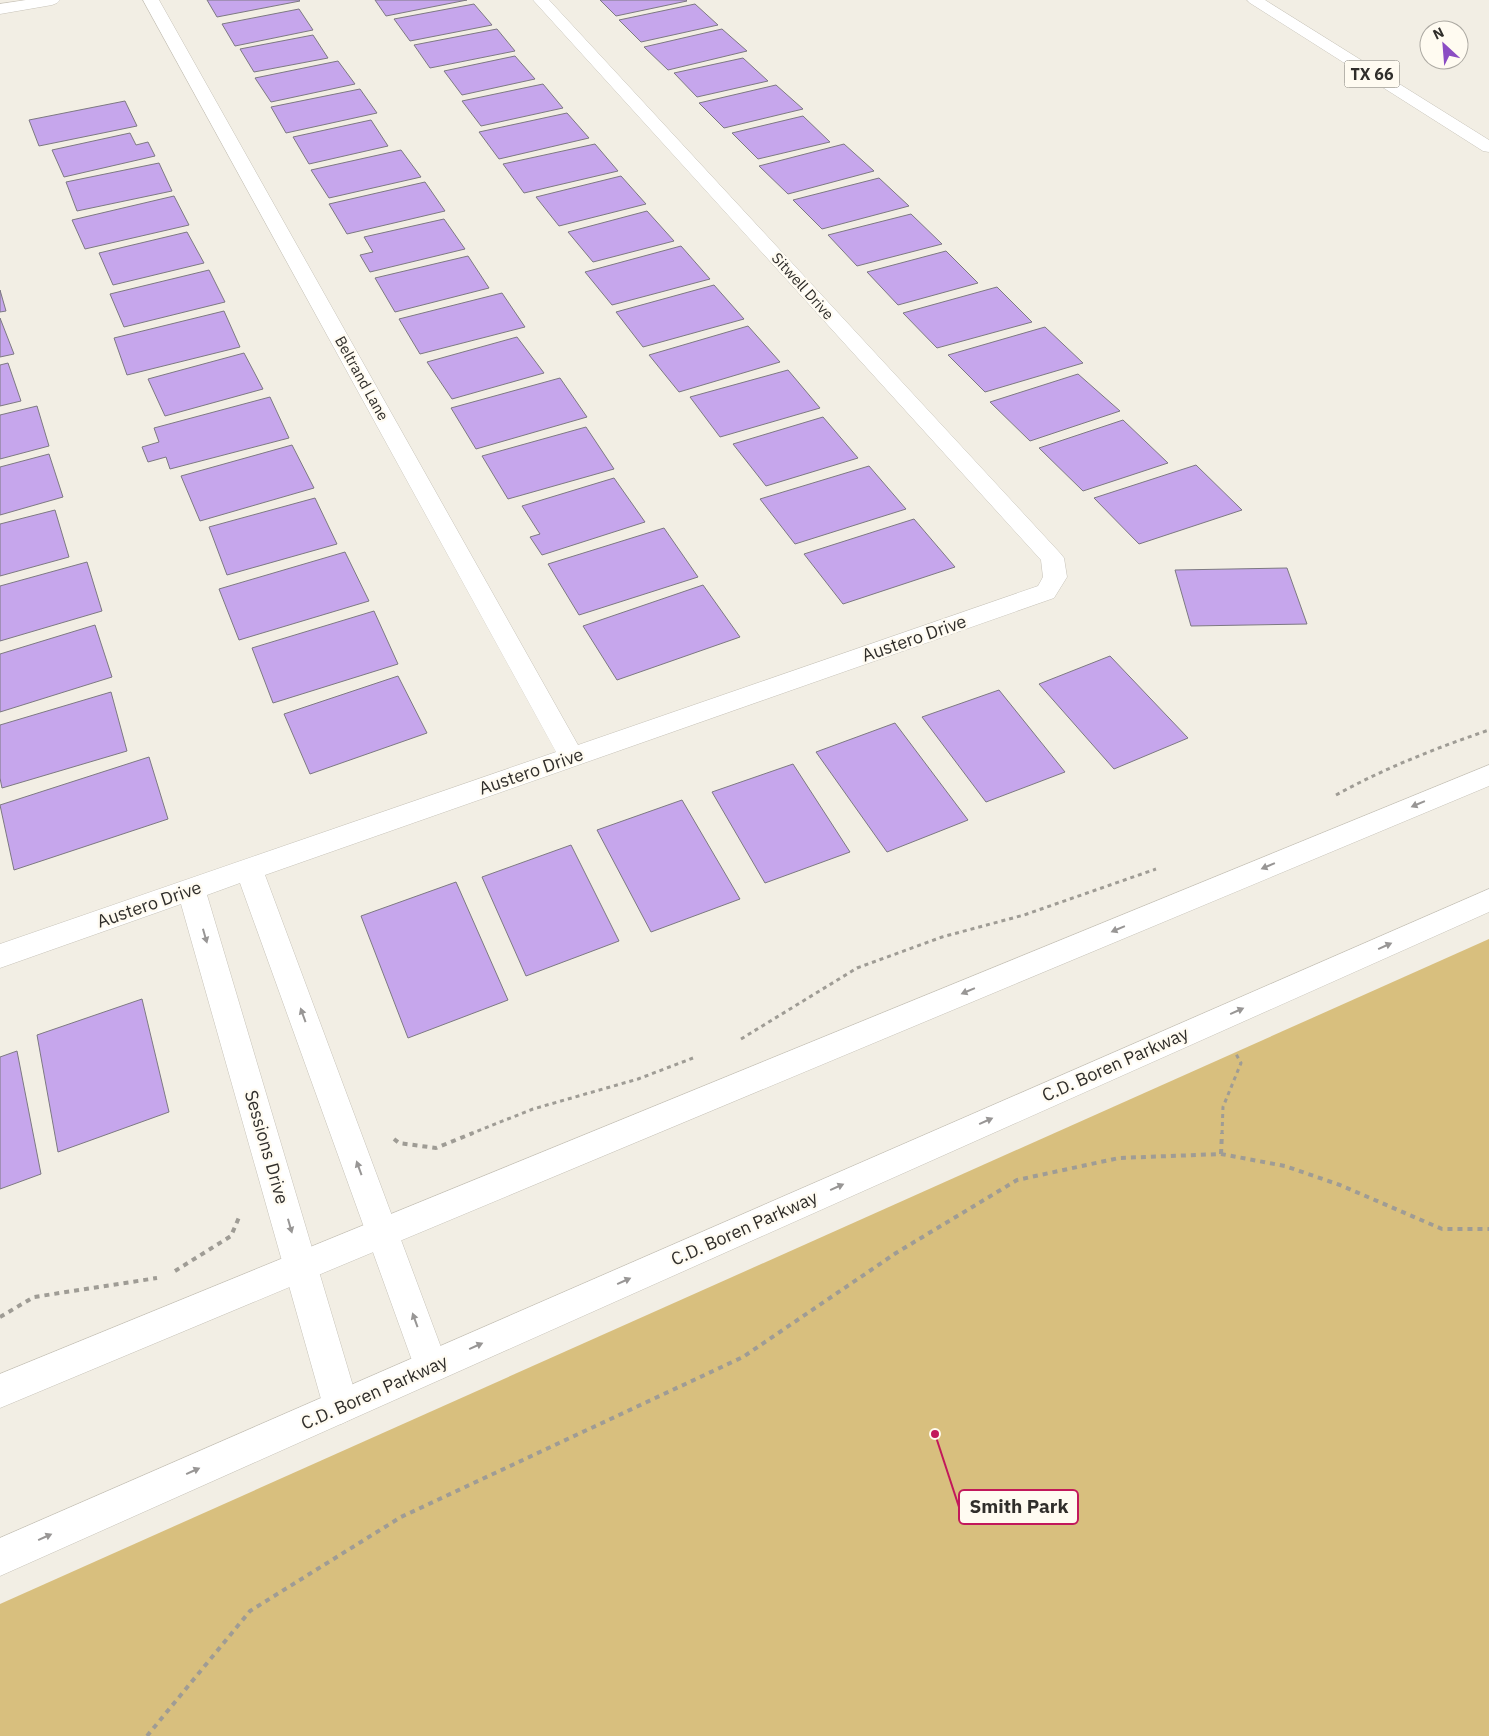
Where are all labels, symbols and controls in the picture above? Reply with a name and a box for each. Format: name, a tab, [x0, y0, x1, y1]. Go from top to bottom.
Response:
north arrow	[1419, 20, 1469, 70]
text: N	[1430, 23, 1447, 44]
road number: TX 66	[1344, 61, 1400, 88]
street label: Sitwell Drive	[768, 248, 838, 324]
street label: Beltrand Lane	[331, 332, 393, 424]
street label: Austero Drive	[859, 609, 969, 667]
street label: Austero Drive	[476, 742, 586, 800]
one-way arrow	[1411, 801, 1425, 809]
one-way arrow	[1261, 863, 1275, 871]
street label: Austero Drive	[94, 875, 204, 933]
one-way arrow	[1111, 925, 1125, 933]
one-way arrow	[201, 929, 209, 944]
one-way arrow	[1378, 941, 1392, 949]
one-way arrow	[961, 987, 975, 995]
one-way arrow	[1229, 1006, 1244, 1014]
one-way arrow	[299, 1007, 307, 1022]
street label: C.D. Boren Parkway	[1038, 1021, 1192, 1107]
street label: Sessions Drive	[240, 1087, 294, 1207]
one-way arrow	[979, 1117, 993, 1125]
one-way arrow	[355, 1160, 362, 1175]
one-way arrow	[830, 1182, 844, 1190]
street label: C.D. Boren Parkway	[667, 1185, 821, 1271]
one-way arrow	[286, 1219, 294, 1234]
one-way arrow	[617, 1276, 631, 1284]
one-way arrow	[411, 1312, 419, 1327]
one-way arrow	[469, 1342, 483, 1350]
street label: C.D. Boren Parkway	[297, 1349, 451, 1435]
one-way arrow	[186, 1467, 200, 1475]
callout: Smith Park	[959, 1490, 1078, 1524]
text: Smith Park	[970, 1494, 1069, 1518]
one-way arrow	[38, 1533, 52, 1541]

